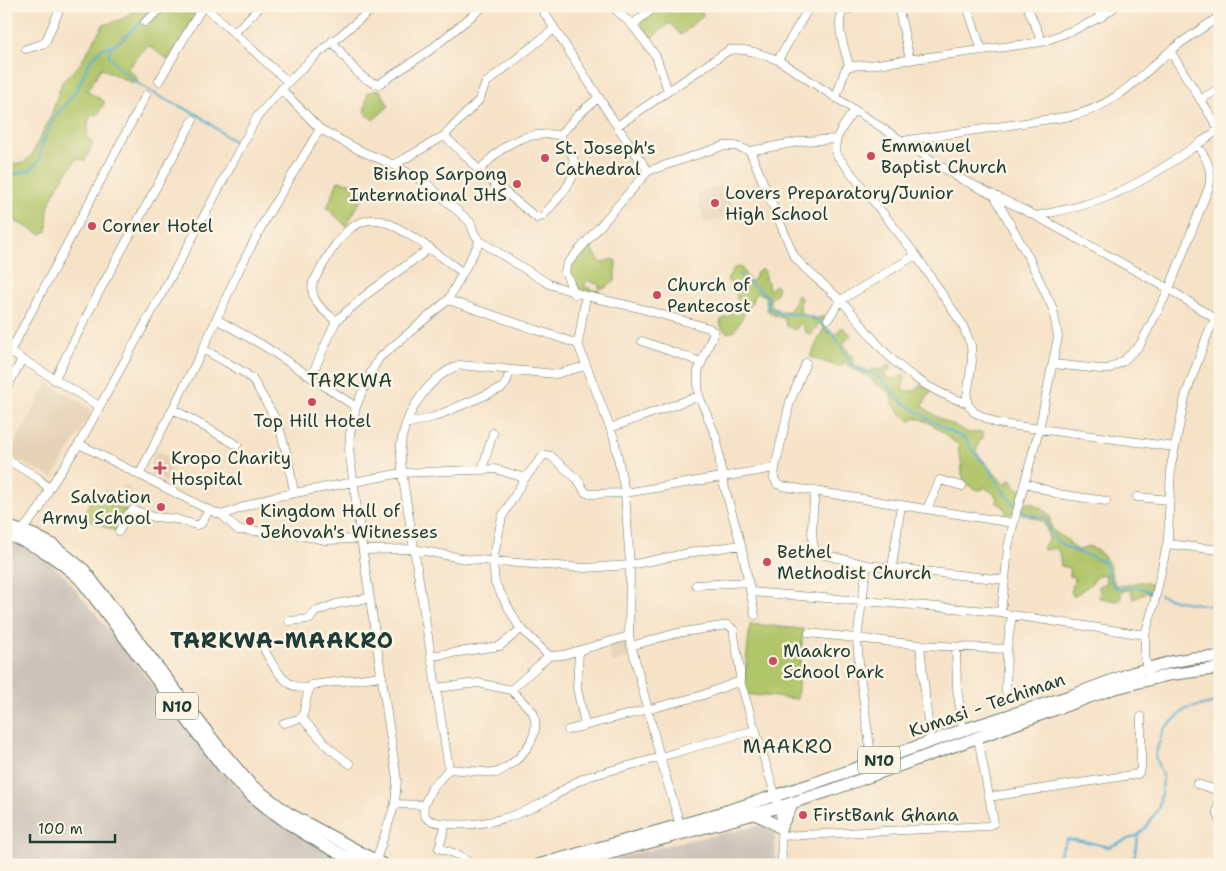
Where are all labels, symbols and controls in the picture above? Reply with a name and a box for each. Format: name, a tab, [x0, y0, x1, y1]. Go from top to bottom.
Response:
place label: Emmanuel Baptist Church	[881, 134, 1007, 179]
place label: St. Joseph's Cathedral	[555, 136, 656, 181]
marker: Emmanuel Baptist Church	[865, 150, 877, 162]
marker: St. Joseph's Cathedral	[539, 152, 551, 164]
place label: Bishop Sarpong International JHS	[349, 162, 507, 207]
marker: Bishop Sarpong International JHS	[511, 178, 523, 190]
place label: Lovers Preparatory/Junior High School	[725, 181, 954, 226]
marker: Lovers Preparatory/Junior High School	[709, 197, 721, 209]
place label: Corner Hotel	[102, 214, 214, 238]
marker: Corner Hotel	[86, 220, 98, 232]
place label: Church of Pentecost	[667, 273, 751, 318]
marker: Church of Pentecost	[651, 289, 663, 301]
district label: TARKWA	[307, 368, 393, 393]
marker: Top Hill Hotel	[306, 396, 318, 408]
place label: Top Hill Hotel	[253, 409, 371, 433]
place label: Kropo Charity Hospital	[171, 446, 291, 491]
marker: Kropo Charity Hospital	[153, 461, 167, 475]
place label: Salvation Army School	[42, 485, 152, 530]
place label: Kingdom Hall of Jehovah's Witnesses	[260, 499, 438, 544]
marker: Salvation Army School	[155, 501, 167, 513]
marker: Kingdom Hall of Jehovah's Witnesses	[244, 515, 256, 527]
place label: Bethel Methodist Church	[777, 540, 932, 585]
marker: Bethel Methodist Church	[761, 556, 773, 568]
district label: TARKWA-MAAKRO	[170, 626, 394, 655]
place label: Maakro School Park	[783, 639, 884, 684]
marker: Maakro School Park	[767, 655, 779, 667]
street label: Kumasi - Techiman	[906, 667, 1068, 743]
road number: N10	[156, 692, 198, 719]
district label: MAAKRO	[743, 734, 833, 759]
road number: N10	[858, 746, 900, 774]
place label: FirstBank Ghana	[813, 803, 959, 827]
marker: FirstBank Ghana	[797, 809, 809, 821]
scale bar	[30, 811, 115, 843]
text: 100 m	[38, 819, 83, 839]

